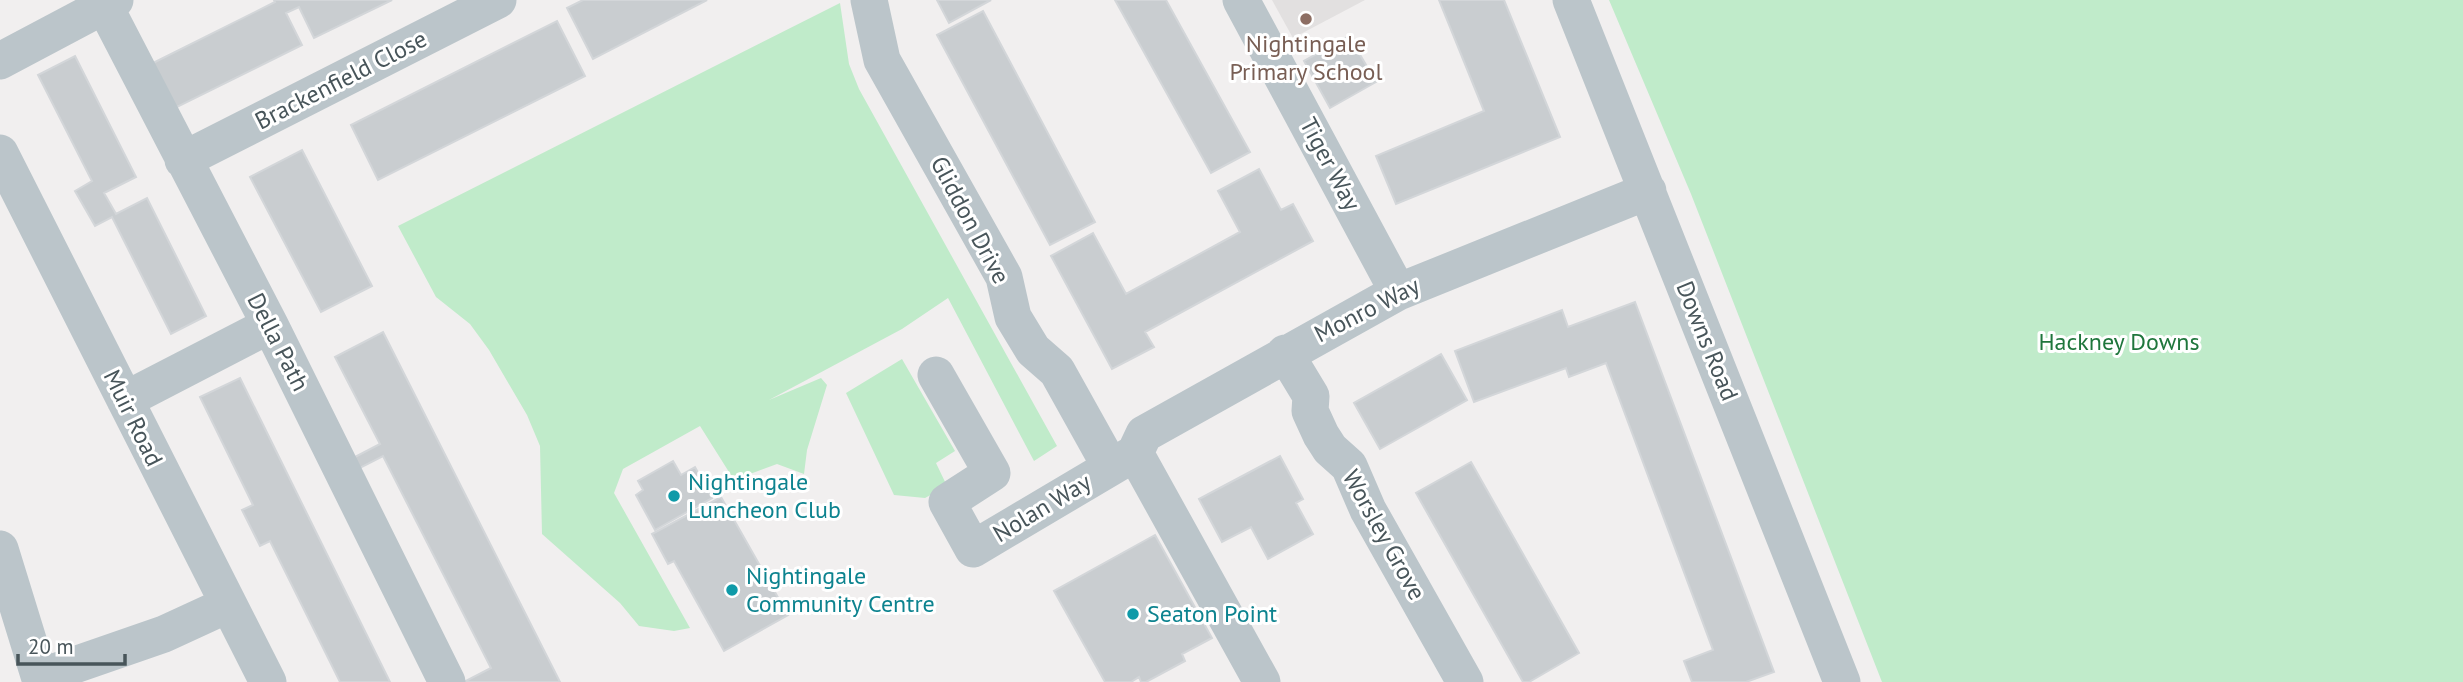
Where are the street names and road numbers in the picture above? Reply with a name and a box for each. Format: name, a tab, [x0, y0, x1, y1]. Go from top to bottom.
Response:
street label: Brackenfield Close	[250, 23, 432, 136]
street label: Tiger Way	[1293, 112, 1368, 216]
street label: Gliddon Drive	[924, 151, 1017, 289]
street label: Monro Way	[1309, 270, 1425, 349]
street label: Downs Road	[1669, 276, 1746, 405]
street label: Della Path	[241, 288, 316, 396]
street label: Muir Road	[97, 364, 170, 471]
street label: Worsley Grove	[1336, 464, 1433, 605]
street label: Nolan Way	[987, 466, 1096, 549]

